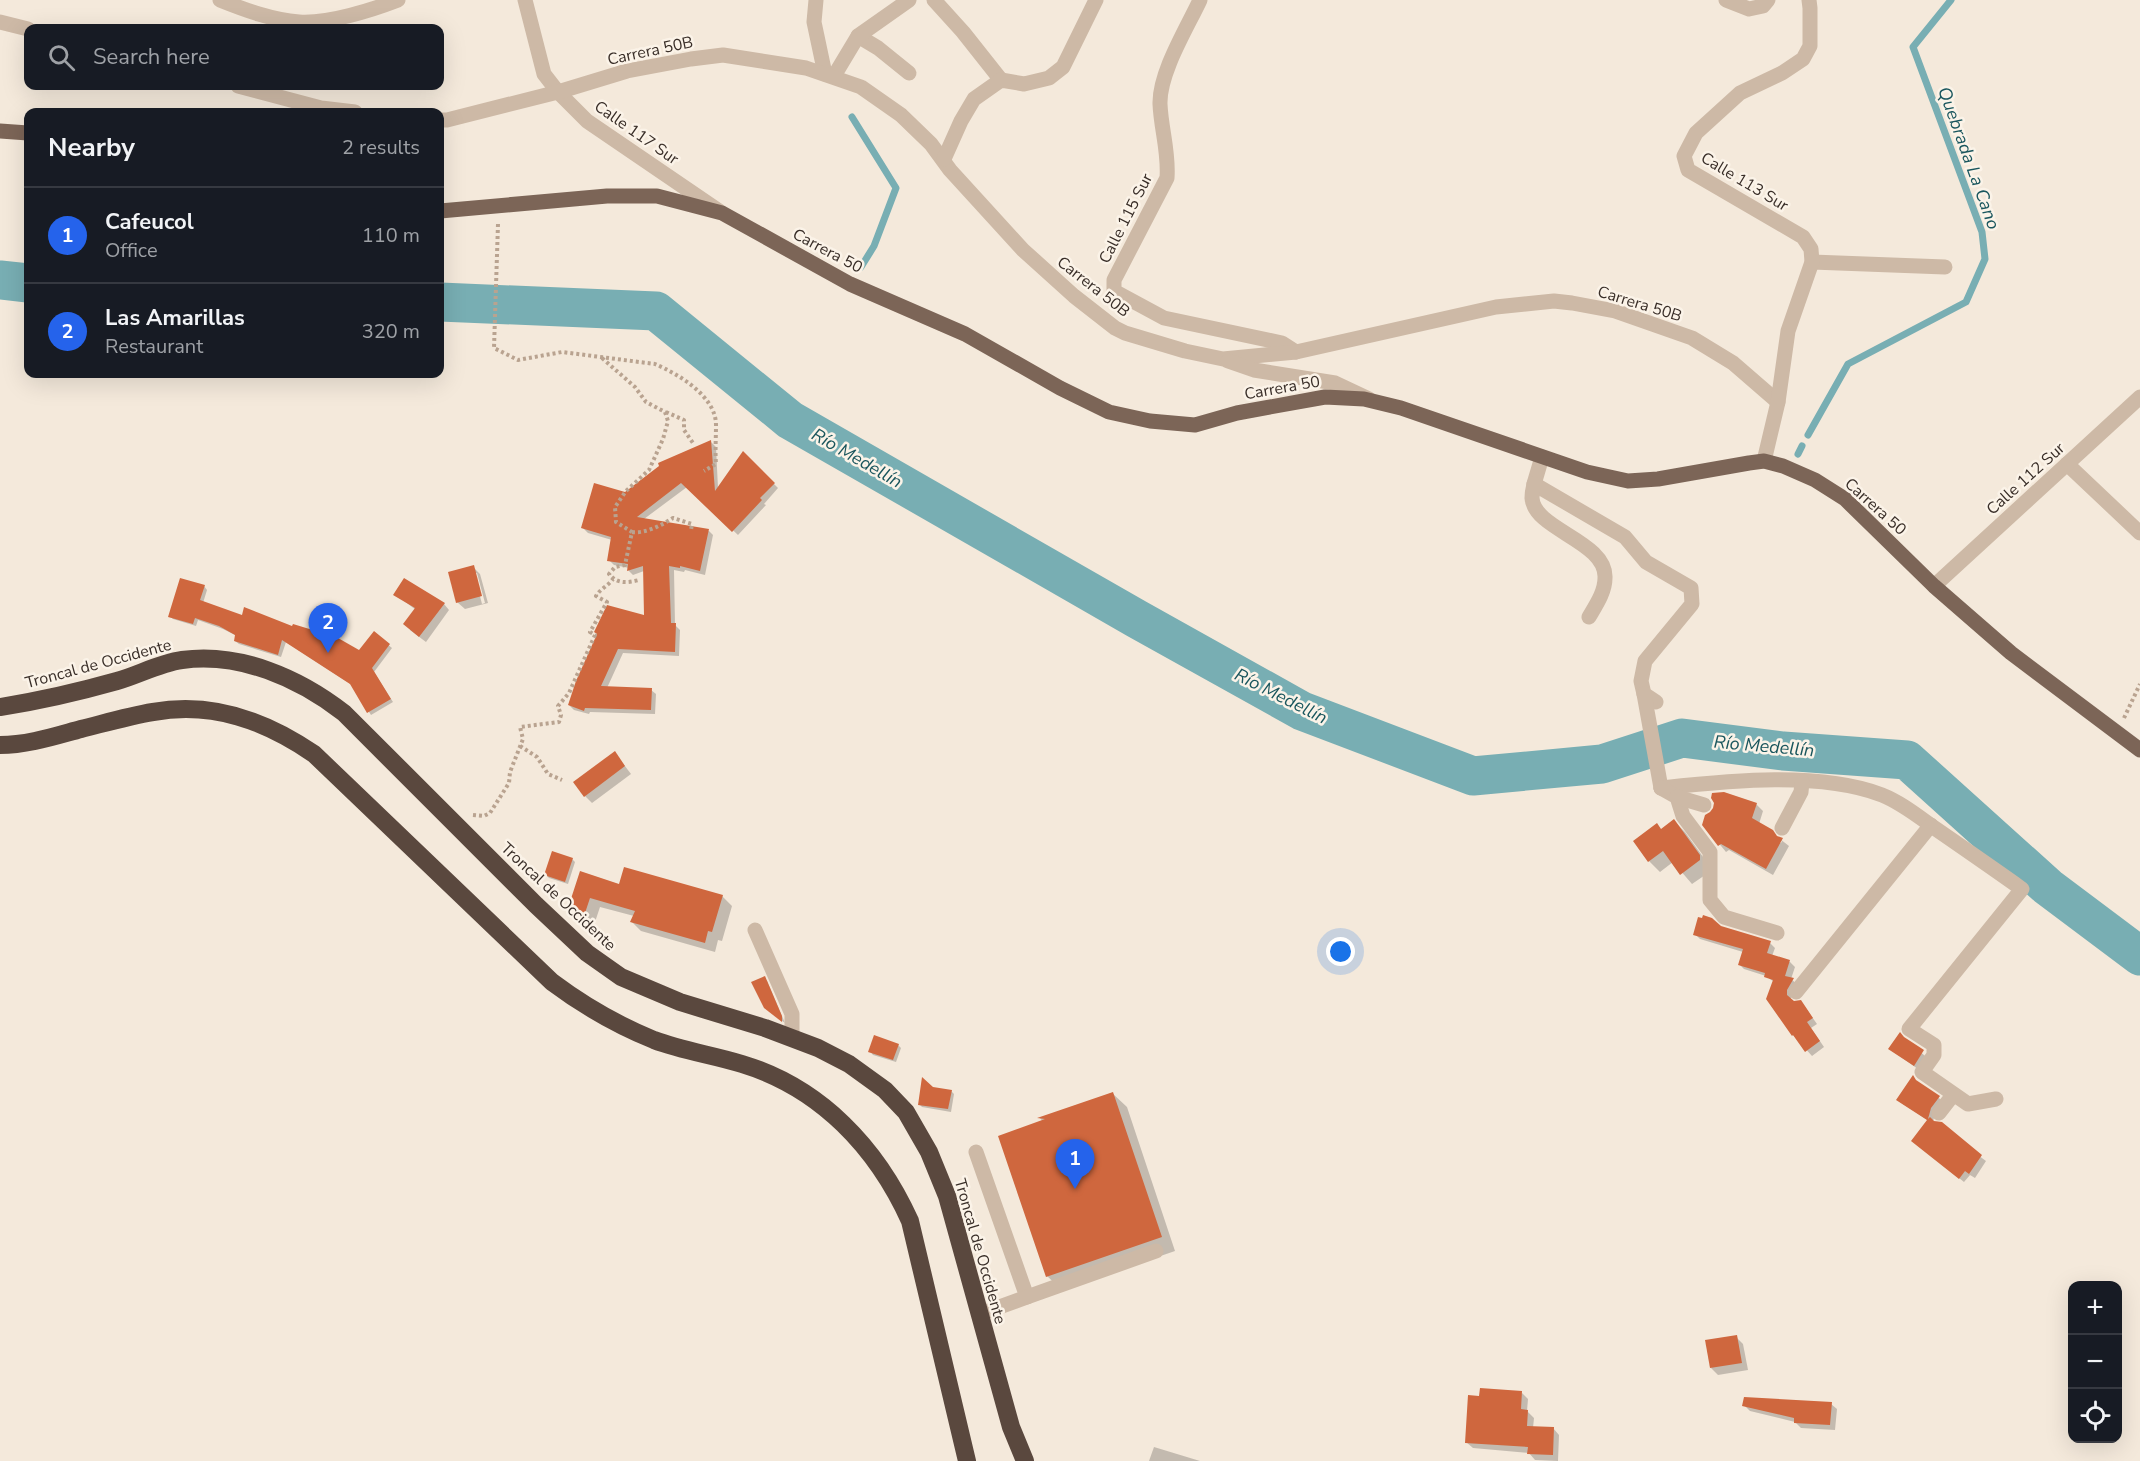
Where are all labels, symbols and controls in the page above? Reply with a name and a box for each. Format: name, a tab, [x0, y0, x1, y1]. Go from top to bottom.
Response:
search box	[24, 24, 444, 90]
street label: Carrera 50B	[605, 31, 695, 71]
icon: search	[45, 41, 78, 74]
text: Search here	[93, 42, 210, 72]
water label: Quebrada La Cano	[1932, 83, 2006, 233]
street label: Calle 117 Sur	[590, 96, 683, 170]
text: Nearby	[48, 130, 135, 165]
text: 2 results	[342, 134, 420, 161]
street label: Calle 113 Sur	[1697, 147, 1793, 217]
street label: Calle 115 Sur	[1094, 169, 1158, 267]
text: Cafeucol	[105, 207, 194, 237]
text: 1	[62, 222, 74, 249]
text: 110 m	[362, 222, 420, 249]
street label: Carrera 50	[789, 223, 866, 279]
text: Office	[105, 237, 158, 264]
street label: Carrera 50B	[1052, 251, 1134, 322]
street label: Carrera 50B	[1595, 281, 1685, 327]
text: Las Amarillas	[105, 303, 245, 333]
text: 2	[62, 318, 74, 345]
text: 320 m	[362, 318, 420, 345]
text: Restaurant	[105, 333, 203, 360]
street label: Carrera 50	[1243, 371, 1322, 405]
water label: Río Medellín	[807, 422, 907, 494]
street label: Calle 112 Sur	[1982, 437, 2070, 520]
street label: Carrera 50	[1840, 473, 1911, 540]
pin: 2	[308, 604, 348, 653]
street label: Troncal de Occidente	[23, 634, 174, 694]
water label: Río Medellín	[1231, 662, 1331, 730]
water label: Río Medellín	[1713, 730, 1815, 762]
street label: Troncal de Occidente	[496, 837, 621, 956]
your location	[1326, 937, 1355, 966]
pin: 1	[1056, 1140, 1094, 1189]
street label: Troncal de Occidente	[949, 1176, 1011, 1327]
map controls	[2068, 1281, 2122, 1443]
button: +	[2068, 1281, 2122, 1335]
button: −	[2068, 1335, 2122, 1389]
button: locate	[2068, 1389, 2122, 1443]

